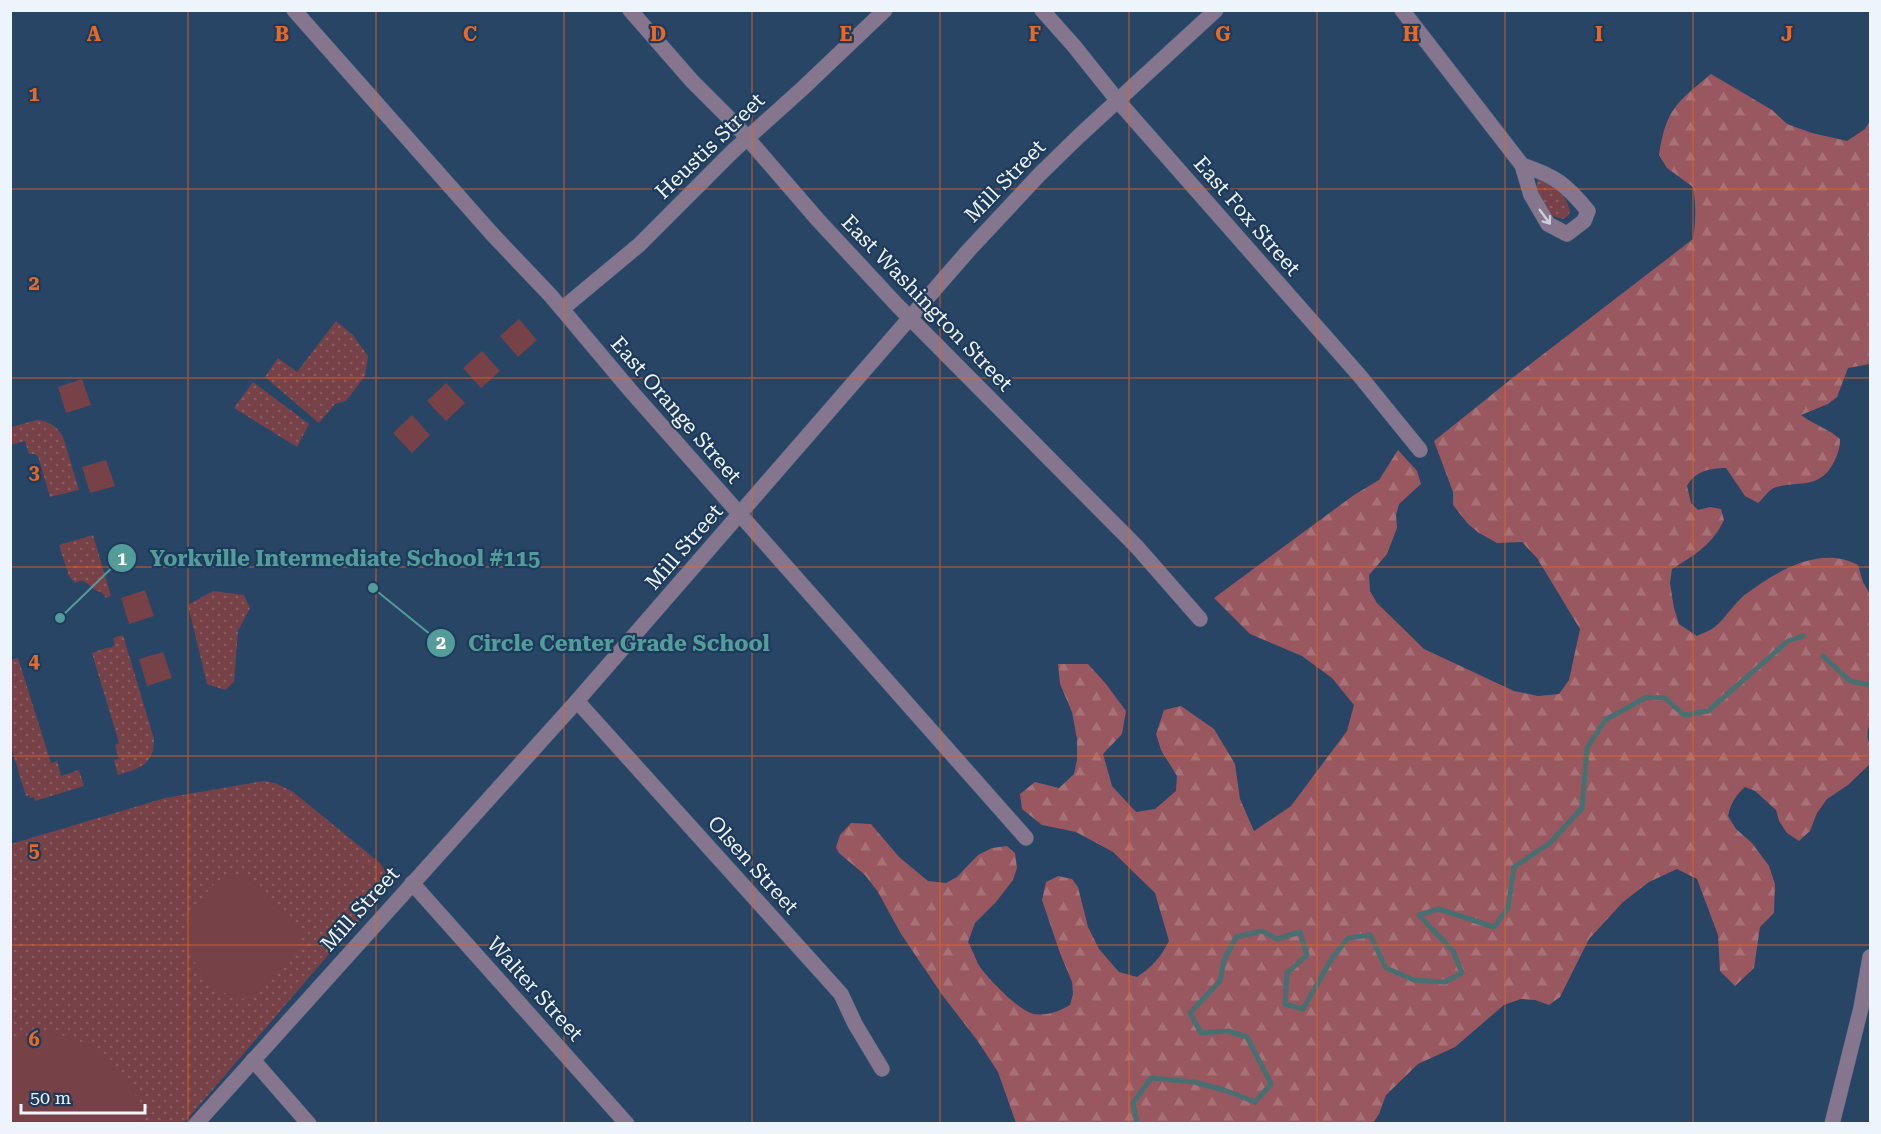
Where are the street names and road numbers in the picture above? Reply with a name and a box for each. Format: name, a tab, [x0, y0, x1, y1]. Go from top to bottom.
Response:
street label: Heustis Street	[651, 88, 770, 204]
street label: Mill Street	[960, 135, 1050, 227]
street label: East Fox Street	[1189, 152, 1305, 281]
street label: East Washington Street	[837, 210, 1018, 396]
street label: East Orange Street	[606, 332, 746, 488]
street label: Mill Street	[640, 499, 728, 595]
street label: Olsen Street	[703, 811, 803, 919]
street label: Mill Street	[316, 862, 404, 956]
street label: Walter Street	[482, 932, 588, 1046]

